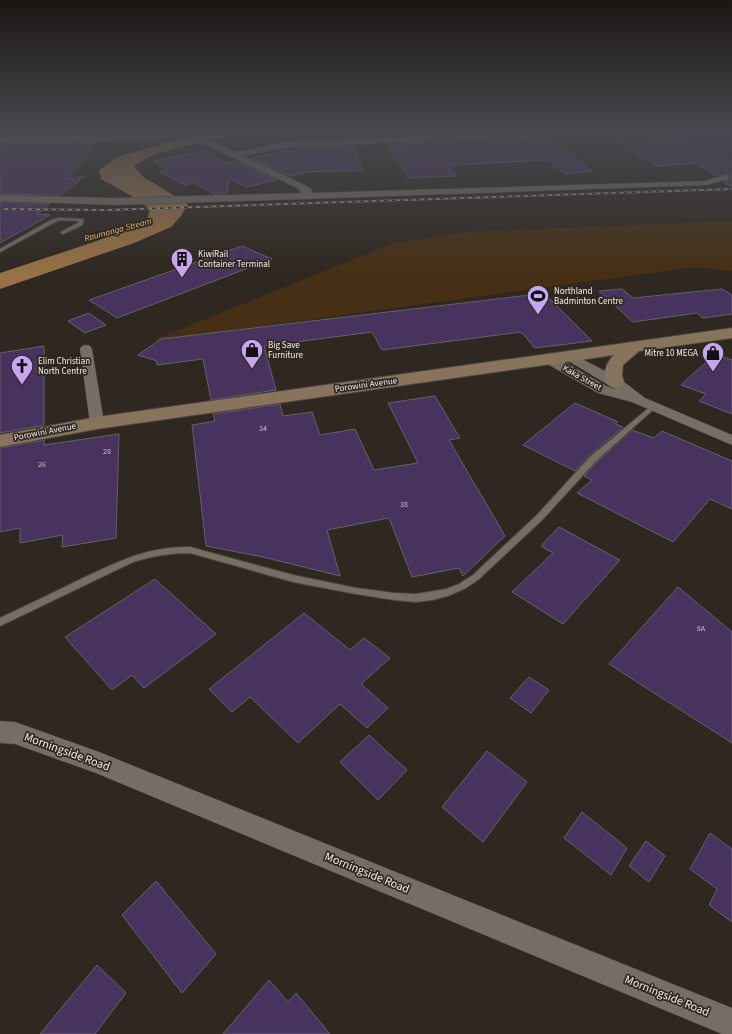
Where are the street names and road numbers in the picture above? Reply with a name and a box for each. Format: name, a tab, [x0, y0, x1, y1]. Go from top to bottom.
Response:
street label: Kaka Street	[560, 362, 604, 394]
street label: Porowini Avenue	[334, 374, 399, 396]
street label: Porowini Avenue	[13, 420, 78, 444]
street label: Morningside Road	[22, 729, 112, 775]
street label: Morningside Road	[322, 848, 412, 898]
street label: Morningside Road	[622, 971, 712, 1021]

